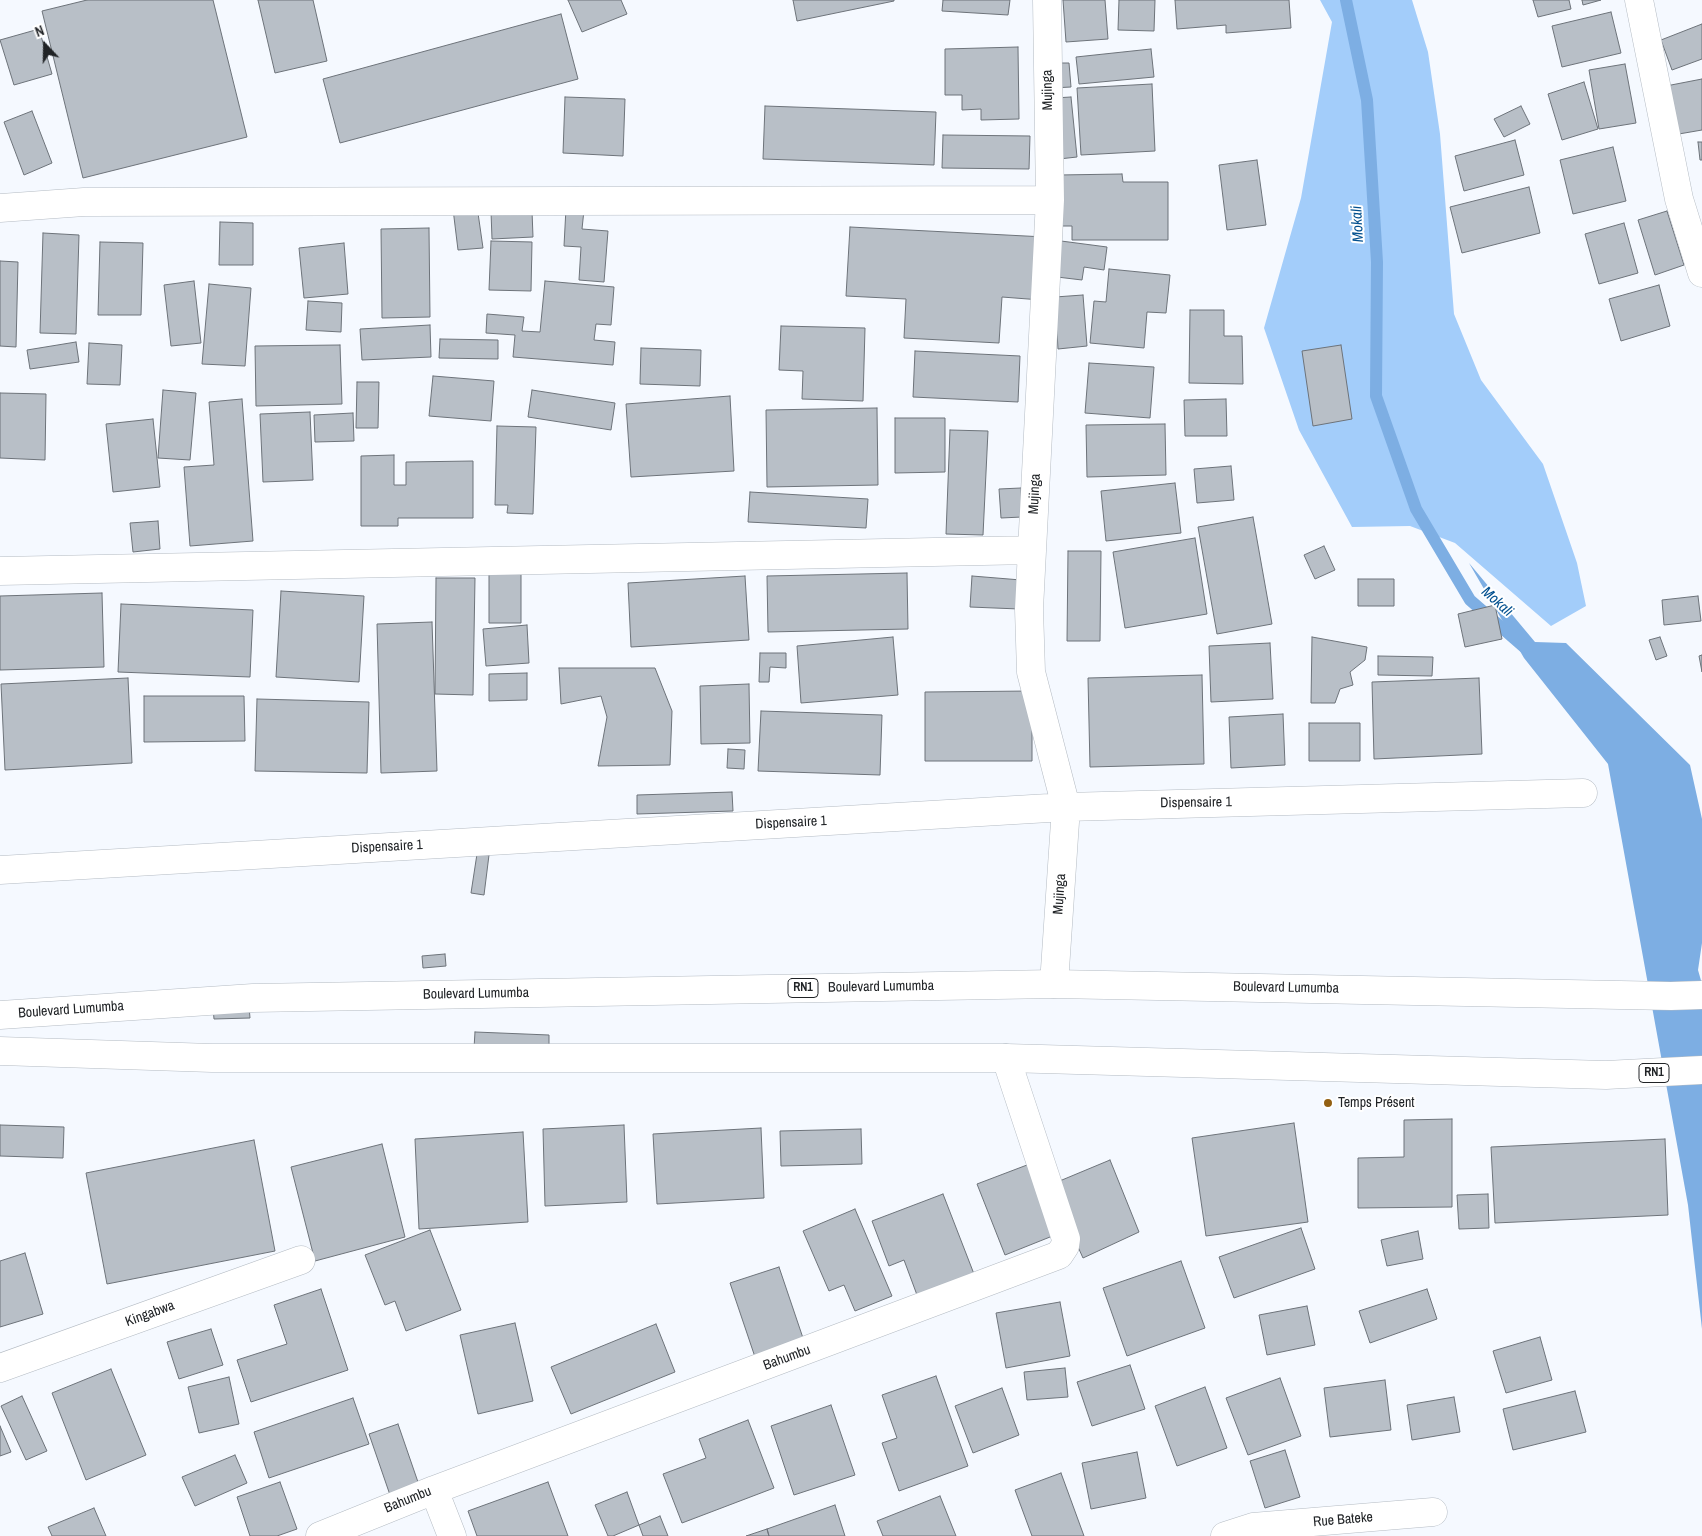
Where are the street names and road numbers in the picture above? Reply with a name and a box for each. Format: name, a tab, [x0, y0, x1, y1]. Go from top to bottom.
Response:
street label: Mujinga	[1039, 69, 1057, 111]
street label: Mujinga	[1026, 473, 1044, 515]
street label: Dispensaire 1	[1160, 794, 1232, 812]
street label: Dispensaire 1	[755, 813, 827, 833]
street label: Dispensaire 1	[351, 837, 423, 857]
street label: Mujinga	[1050, 873, 1070, 915]
road number: RN1	[788, 978, 818, 998]
street label: Boulevard Lumumba	[828, 978, 934, 996]
street label: Boulevard Lumumba	[1233, 979, 1339, 997]
street label: Boulevard Lumumba	[423, 985, 529, 1003]
street label: Boulevard Lumumba	[18, 998, 124, 1022]
road number: RN1	[1639, 1064, 1669, 1082]
street label: Kingabwa	[123, 1297, 177, 1331]
street label: Bahumbu	[761, 1342, 813, 1374]
street label: Bahumbu	[382, 1483, 434, 1517]
street label: Rue Bateke	[1312, 1509, 1374, 1531]

